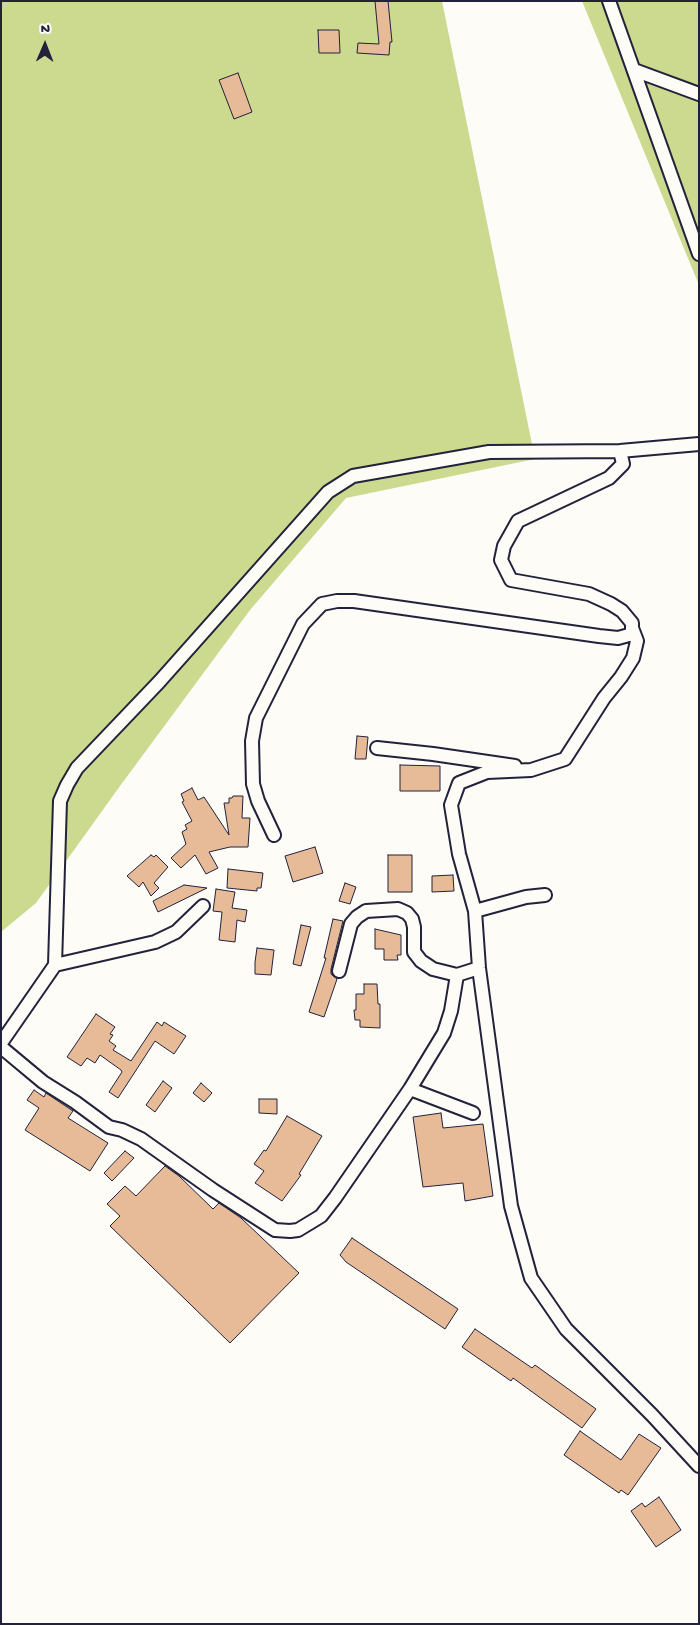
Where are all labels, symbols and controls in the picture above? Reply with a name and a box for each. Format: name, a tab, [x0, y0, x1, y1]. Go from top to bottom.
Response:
north arrow	[20, 20, 70, 70]
text: N	[41, 21, 50, 38]

